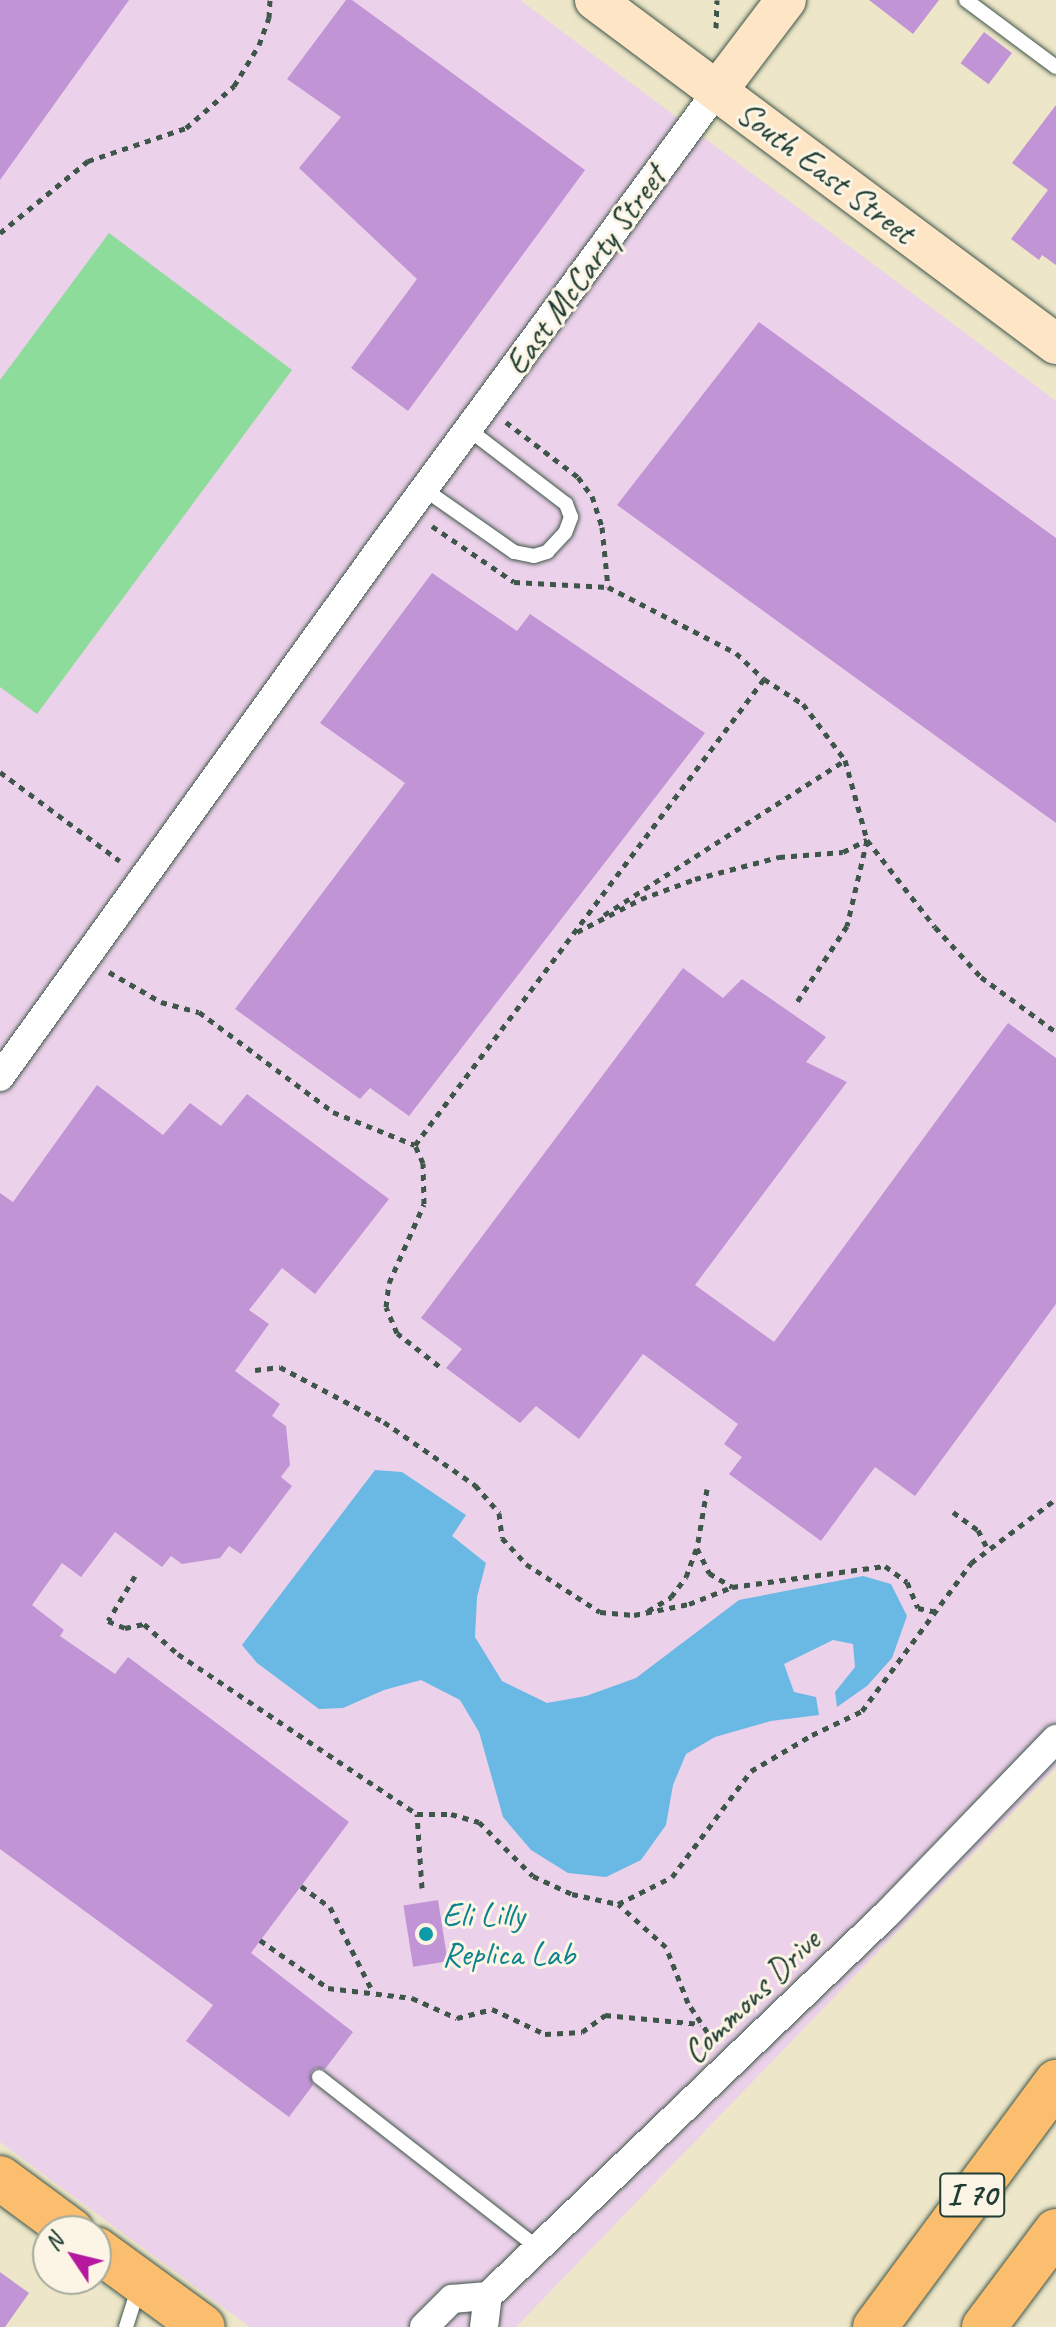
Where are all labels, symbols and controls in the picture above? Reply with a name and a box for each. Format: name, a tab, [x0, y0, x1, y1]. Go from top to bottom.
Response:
street label: South East Street	[728, 91, 924, 253]
street label: East McCarty Street	[495, 157, 675, 383]
place label: Eli Lilly Replica Lab	[442, 1894, 575, 1974]
street label: Commons Drive	[673, 1920, 829, 2072]
marker: Eli Lilly Replica Lab	[417, 1925, 435, 1943]
road number: I 70	[938, 2167, 1006, 2223]
north arrow	[32, 2215, 112, 2295]
text: N	[39, 2229, 69, 2256]

